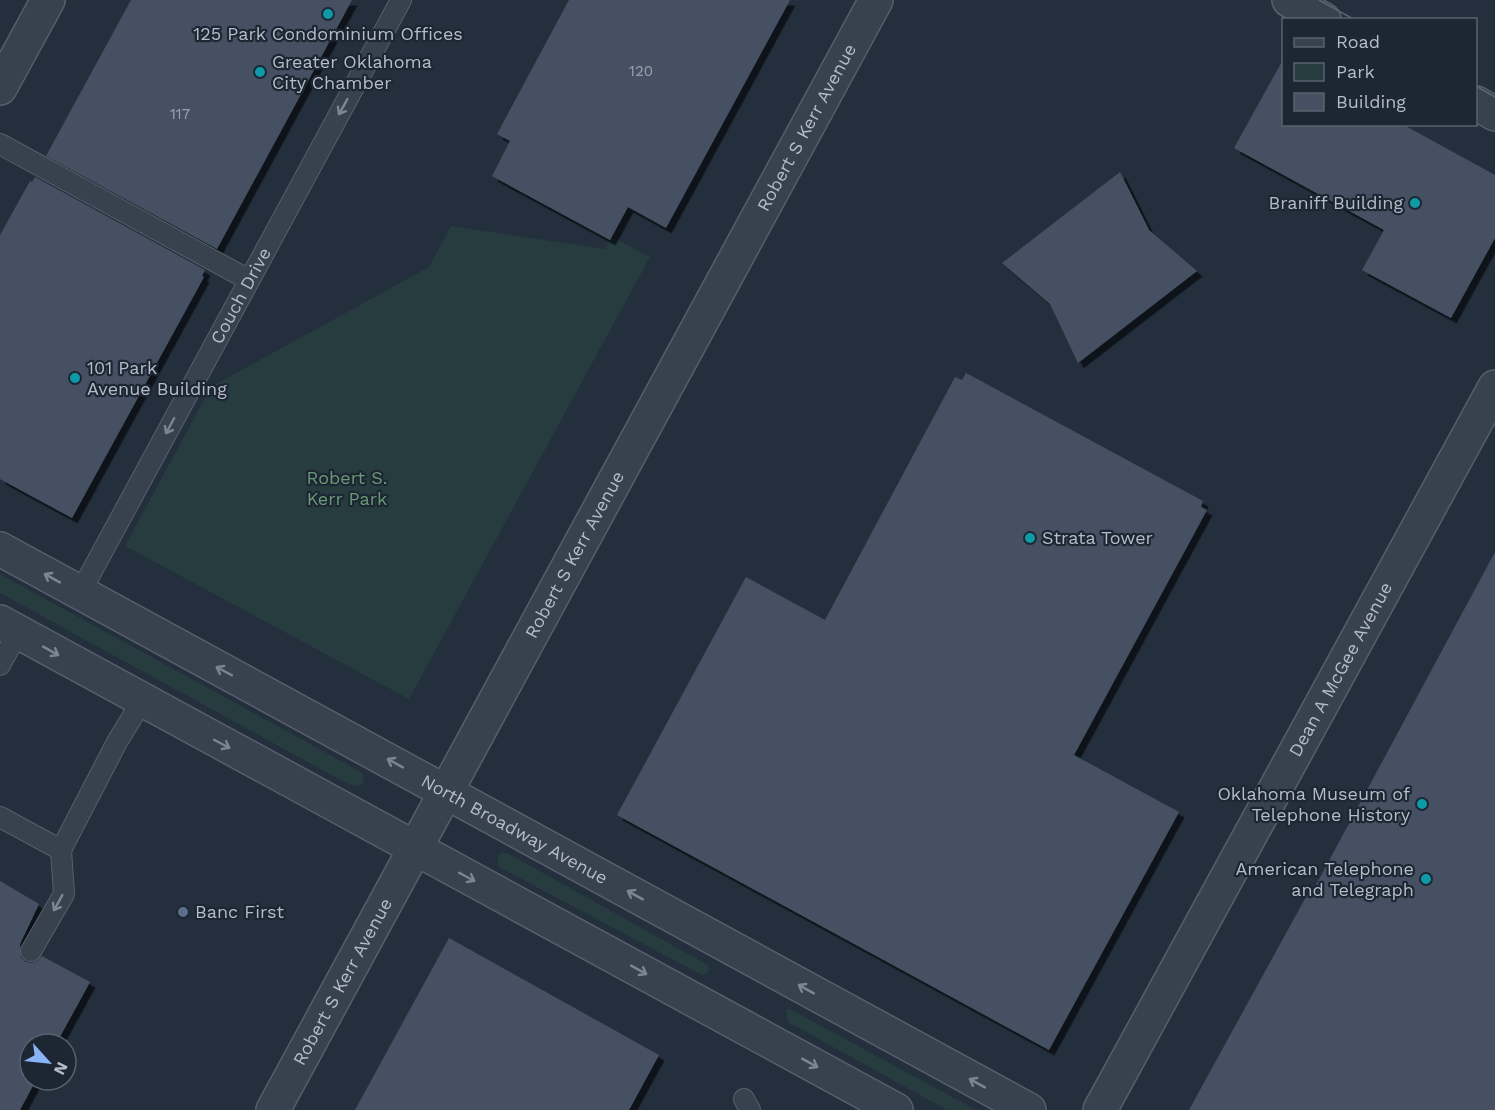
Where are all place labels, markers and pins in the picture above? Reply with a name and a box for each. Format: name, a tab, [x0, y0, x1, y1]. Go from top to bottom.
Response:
marker: 125 Park Condominium Offices	[321, 7, 335, 21]
place label: 125 Park Condominium Offices	[193, 23, 463, 44]
place label: Greater Oklahoma City Chamber	[272, 51, 432, 93]
marker: Greater Oklahoma City Chamber	[253, 65, 267, 79]
place label: Braniff Building	[1269, 192, 1403, 213]
marker: Braniff Building	[1408, 196, 1422, 210]
place label: 101 Park Avenue Building	[87, 357, 227, 399]
marker: 101 Park Avenue Building	[68, 371, 82, 385]
place label: Strata Tower	[1042, 527, 1153, 548]
marker: Strata Tower	[1023, 531, 1037, 545]
place label: Oklahoma Museum of Telephone History	[1217, 783, 1411, 825]
marker: Oklahoma Museum of Telephone History	[1415, 797, 1429, 811]
place label: American Telephone and Telegraph	[1235, 858, 1414, 900]
marker: American Telephone and Telegraph	[1419, 872, 1433, 886]
place label: Banc First	[195, 901, 285, 922]
marker: Banc First	[176, 905, 190, 919]

